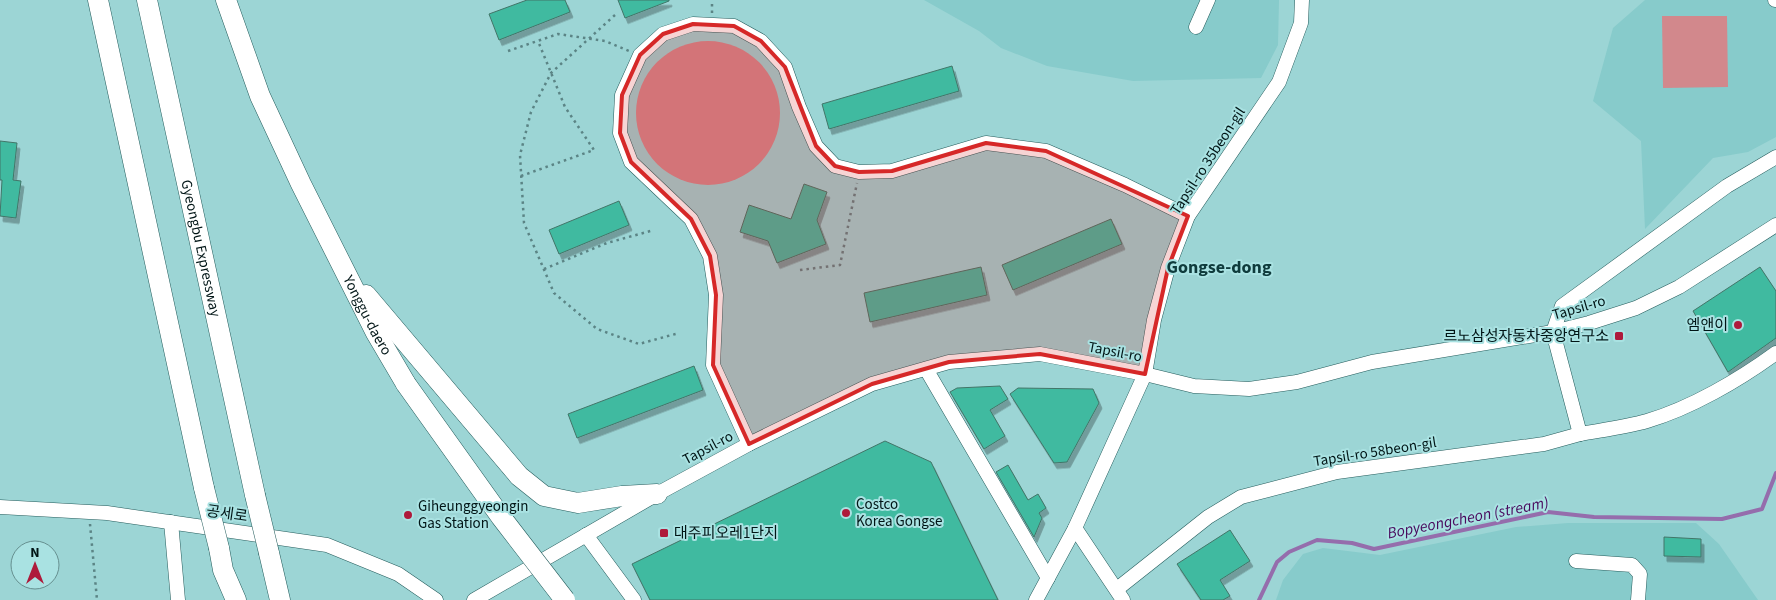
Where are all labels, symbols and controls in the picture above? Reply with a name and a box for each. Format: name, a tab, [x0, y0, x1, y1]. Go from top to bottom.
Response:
street label: Tapsil-ro 35beon-gil	[1165, 103, 1251, 219]
street label: Gyeongbu Expressway	[176, 178, 226, 319]
district label: Gongse-dong	[1166, 255, 1272, 280]
street label: Yonggu-daero	[338, 271, 397, 359]
street label: Tapsil-ro	[1550, 290, 1608, 326]
place label: 엠앤이	[1687, 315, 1728, 336]
marker: 엠앤이	[1732, 319, 1744, 331]
place label: 르노삼성자동차중앙연구소	[1443, 326, 1609, 347]
marker: 르노삼성자동차중앙연구소	[1613, 330, 1625, 342]
street label: Tapsil-ro	[1086, 336, 1144, 368]
street label: Tapsil-ro	[679, 426, 737, 470]
street label: Tapsil-ro 58beon-gil	[1312, 432, 1438, 472]
water label: Bopyeongcheon (stream)	[1386, 492, 1550, 544]
place label: Costco Korea Gongse	[856, 494, 942, 532]
place label: Giheunggyeongin Gas Station	[418, 496, 528, 534]
street label: 공세로	[205, 501, 249, 527]
marker: Costco Korea Gongse	[840, 507, 852, 519]
marker: Giheunggyeongin Gas Station	[402, 509, 414, 521]
place label: 대주피오레1단지	[674, 523, 778, 544]
marker: 대주피오레1단지	[658, 527, 670, 539]
north arrow	[10, 540, 60, 590]
text: N	[30, 543, 40, 563]

